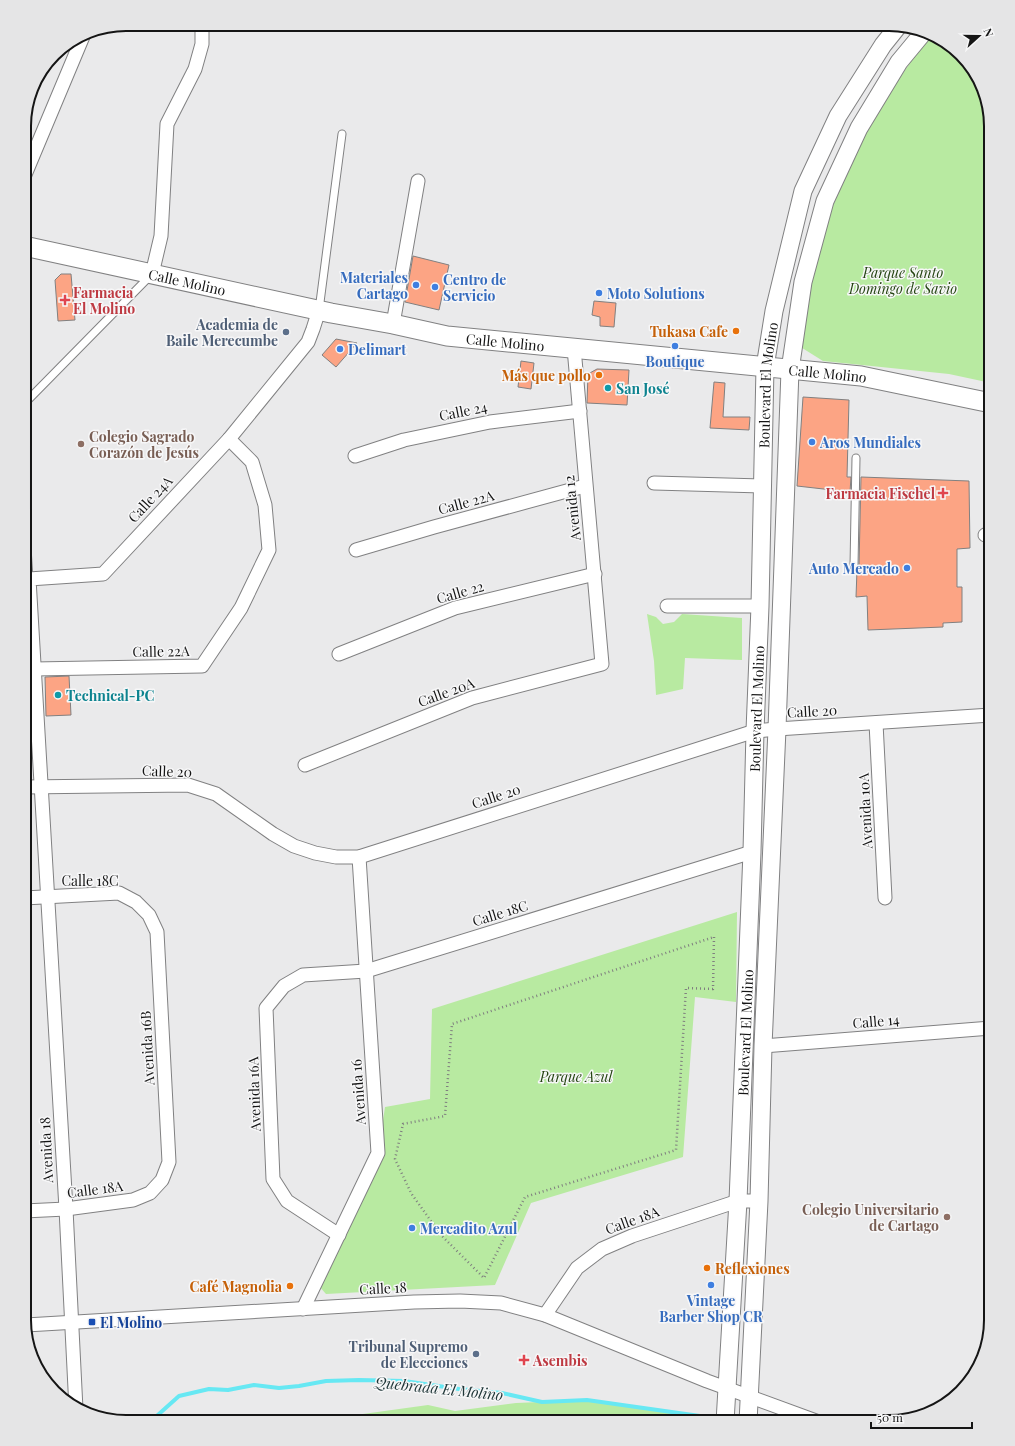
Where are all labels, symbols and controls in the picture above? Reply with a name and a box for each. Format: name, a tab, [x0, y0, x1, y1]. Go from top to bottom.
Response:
north arrow	[959, 16, 999, 56]
text: N	[980, 26, 997, 39]
park label: Parque Santo Domingo de Savio	[848, 263, 957, 298]
street label: Calle Molino	[147, 264, 228, 299]
place label: Materiales Cartago	[340, 268, 408, 303]
place label: Centro de Servicio	[443, 270, 506, 305]
marker: Materiales Cartago	[411, 280, 421, 290]
marker: Centro de Servicio	[430, 282, 440, 292]
place label: Farmacia El Molino	[73, 283, 135, 318]
place label: Moto Solutions	[607, 284, 705, 303]
marker: Moto Solutions	[594, 288, 604, 298]
marker: Farmacia El Molino	[60, 295, 70, 305]
place label: Academia de Baile Merecumbe	[166, 315, 278, 350]
street label: Boulevard El Molino	[754, 320, 782, 448]
place label: Tukasa Cafe	[650, 322, 728, 341]
marker: Tukasa Cafe	[731, 326, 741, 336]
marker: Academia de Baile Merecumbe	[281, 327, 291, 337]
street label: Calle Molino	[465, 328, 546, 355]
place label: Delimart	[348, 340, 406, 359]
marker: Boutique	[670, 341, 680, 351]
marker: Delimart	[335, 344, 345, 354]
place label: Boutique	[646, 352, 704, 371]
street label: Calle Molino	[788, 360, 869, 387]
place label: Más que pollo	[501, 366, 591, 385]
marker: Más que pollo	[594, 370, 604, 380]
place label: San José	[616, 379, 670, 398]
marker: San José	[603, 383, 613, 393]
street label: Calle 24	[437, 397, 489, 425]
place label: Colegio Sagrado Corazón de Jesús	[89, 427, 199, 462]
place label: Aros Mundiales	[819, 433, 921, 452]
marker: Aros Mundiales	[807, 437, 817, 447]
marker: Colegio Sagrado Corazón de Jesús	[76, 439, 86, 449]
street label: Calle 24A	[123, 471, 177, 526]
street label: Avenida 12	[559, 474, 585, 543]
place label: Farmacia Fischel	[825, 484, 936, 503]
street label: Calle 22A	[436, 485, 496, 519]
marker: Farmacia Fischel	[938, 488, 948, 498]
place label: Auto Mercado	[808, 559, 899, 578]
marker: Auto Mercado	[902, 563, 912, 573]
street label: Calle 22	[434, 576, 486, 608]
street label: Calle 22A	[132, 641, 190, 661]
street label: Boulevard El Molino	[744, 645, 768, 772]
street label: Calle 20A	[415, 673, 477, 711]
place label: Technical-PC	[66, 686, 154, 705]
marker: Technical-PC	[53, 690, 63, 700]
street label: Calle 20	[786, 700, 838, 722]
street label: Calle 20	[142, 761, 192, 781]
street label: Avenida 10A	[854, 772, 877, 850]
street label: Calle 20	[469, 779, 523, 813]
street label: Calle 18C	[61, 871, 119, 890]
street label: Calle 18C	[470, 896, 530, 930]
street label: Boulevard El Molino	[733, 969, 757, 1096]
street label: Calle 14	[852, 1009, 900, 1033]
street label: Avenida 16B	[136, 1010, 158, 1087]
street label: Avenida 16A	[243, 1056, 265, 1133]
street label: Avenida 16	[346, 1058, 370, 1127]
park label: Parque Azul	[539, 1067, 613, 1086]
street label: Avenida 18	[35, 1117, 57, 1184]
street label: Calle 18A	[66, 1176, 124, 1202]
place label: Colegio Universitario de Cartago	[802, 1200, 939, 1235]
street label: Calle 18A	[602, 1201, 662, 1239]
marker: Colegio Universitario de Cartago	[942, 1212, 952, 1222]
place label: Mercadito Azul	[420, 1219, 518, 1238]
marker: Mercadito Azul	[407, 1223, 417, 1233]
place label: Reflexiones	[715, 1259, 790, 1278]
marker: Reflexiones	[702, 1263, 712, 1273]
place label: Café Magnolia	[190, 1277, 283, 1296]
street label: Calle 18	[359, 1277, 407, 1299]
marker: Vintage Barber Shop CR	[706, 1280, 716, 1290]
marker: Café Magnolia	[285, 1281, 295, 1291]
place label: Vintage Barber Shop CR	[659, 1291, 763, 1326]
place label: El Molino	[100, 1313, 162, 1332]
marker: El Molino	[87, 1317, 97, 1327]
place label: Tribunal Supremo de Elecciones	[349, 1337, 468, 1372]
marker: Tribunal Supremo de Elecciones	[471, 1349, 481, 1359]
place label: Asembis	[532, 1351, 588, 1370]
marker: Asembis	[518, 1354, 530, 1366]
water label: Quebrada El Molino	[373, 1371, 504, 1405]
scale bar	[871, 1404, 972, 1430]
text: 50 m	[877, 1409, 903, 1425]

